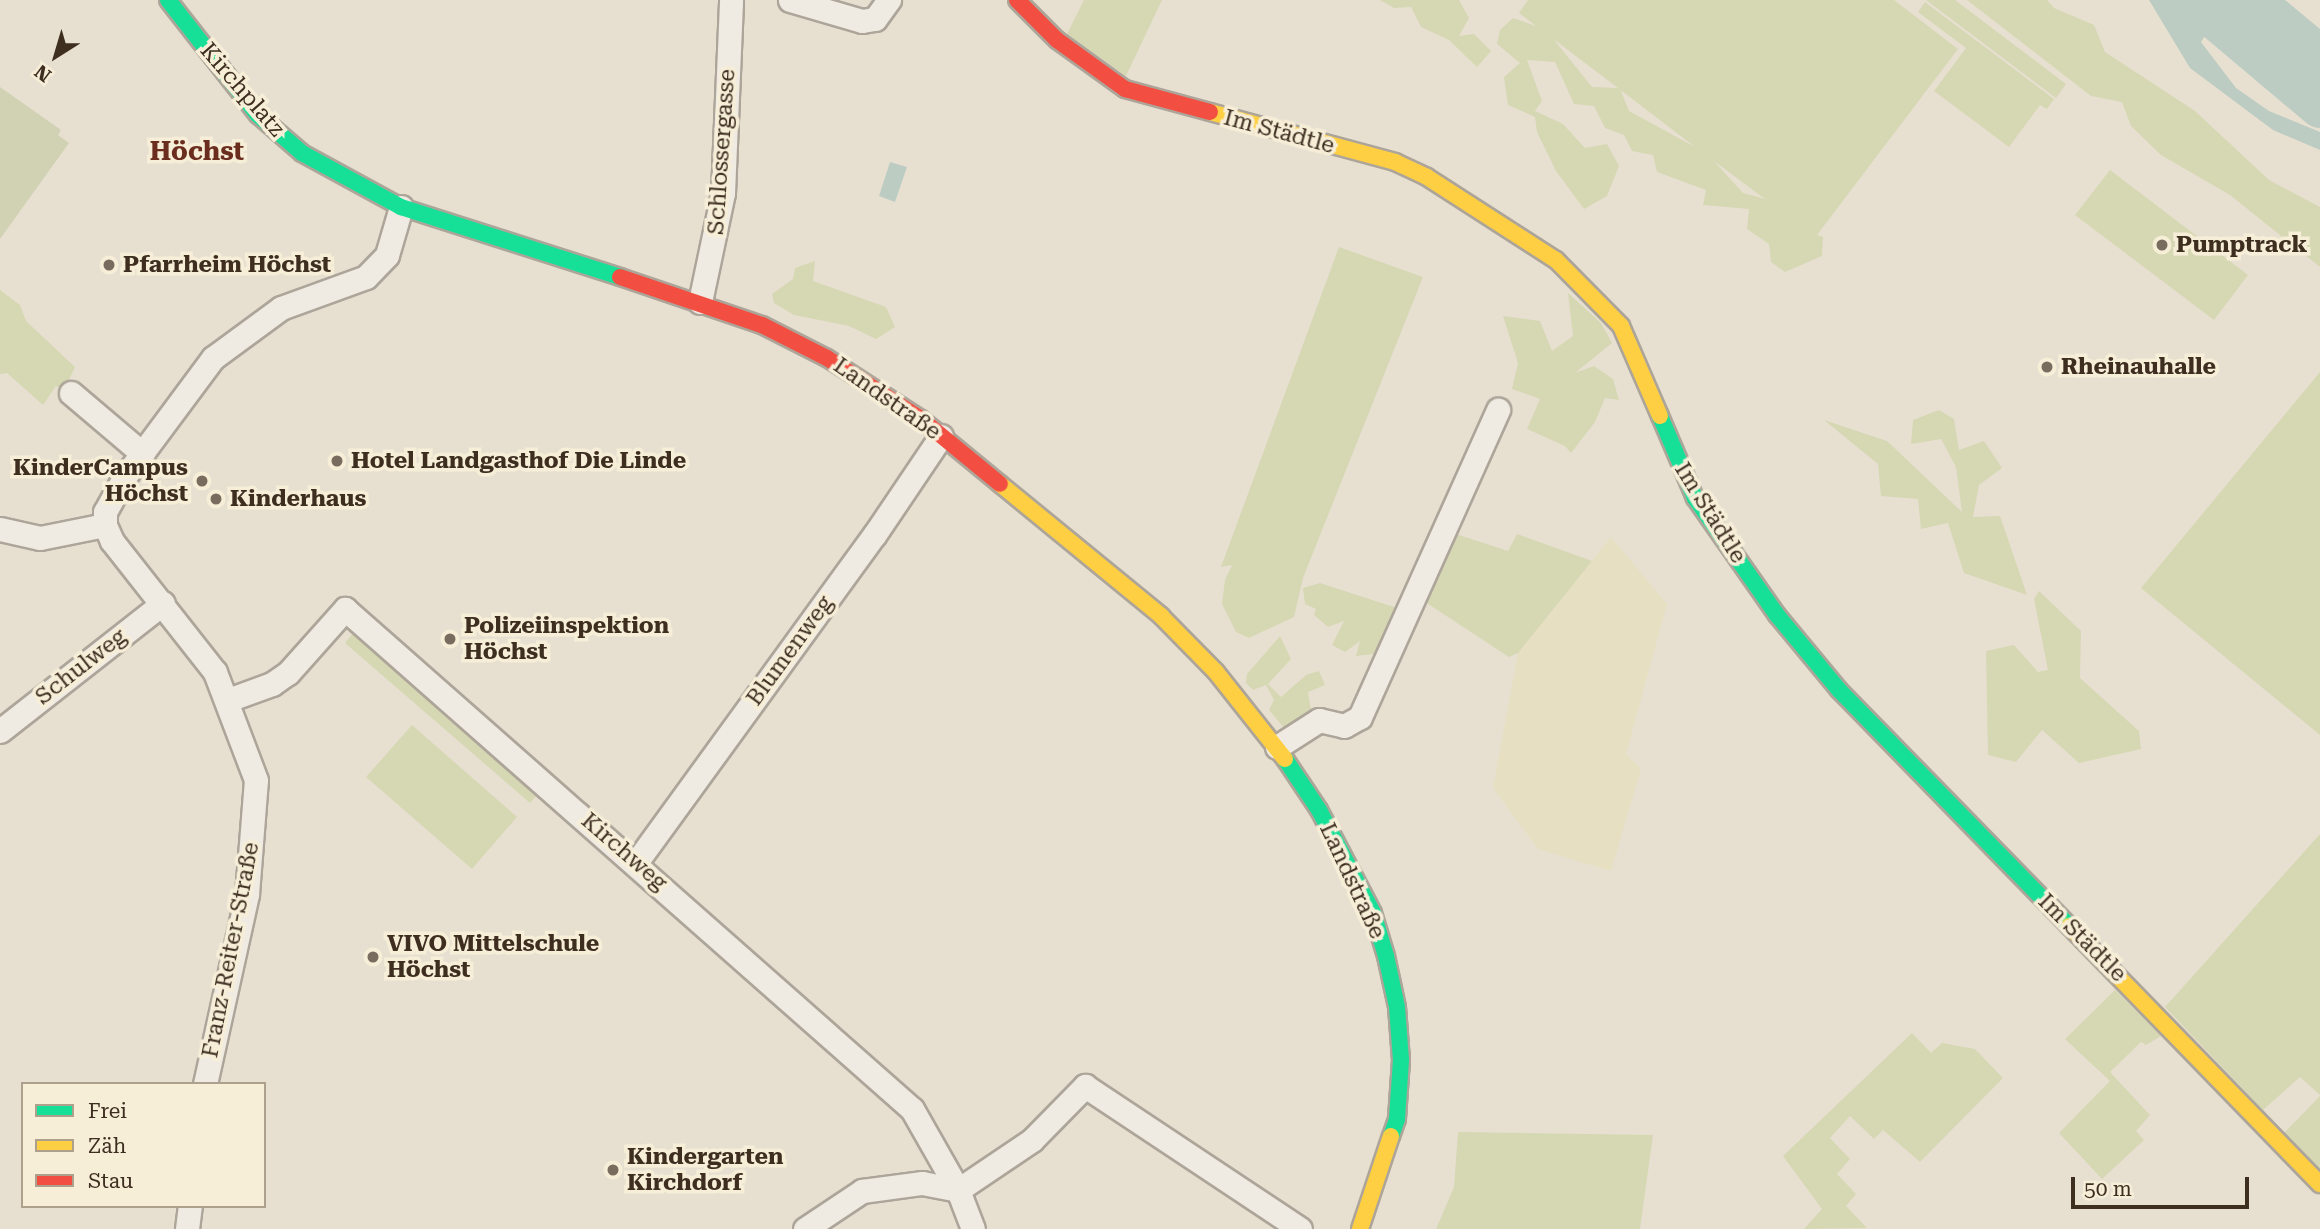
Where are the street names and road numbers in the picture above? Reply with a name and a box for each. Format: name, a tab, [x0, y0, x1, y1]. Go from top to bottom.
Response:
street label: Kirchplatz	[194, 38, 290, 142]
street label: Schlossergasse	[702, 68, 742, 236]
street label: Im Städtle	[1221, 104, 1337, 160]
street label: Landstraße	[828, 352, 946, 446]
street label: Im Städtle	[1668, 458, 1752, 568]
street label: Blumenweg	[741, 591, 839, 711]
street label: Schulweg	[30, 623, 132, 711]
street label: Kirchweg	[575, 807, 673, 897]
street label: Landstraße	[1313, 819, 1391, 943]
street label: Franz-Reiter-Straße	[197, 840, 265, 1060]
street label: Im Städtle	[2032, 888, 2132, 988]

